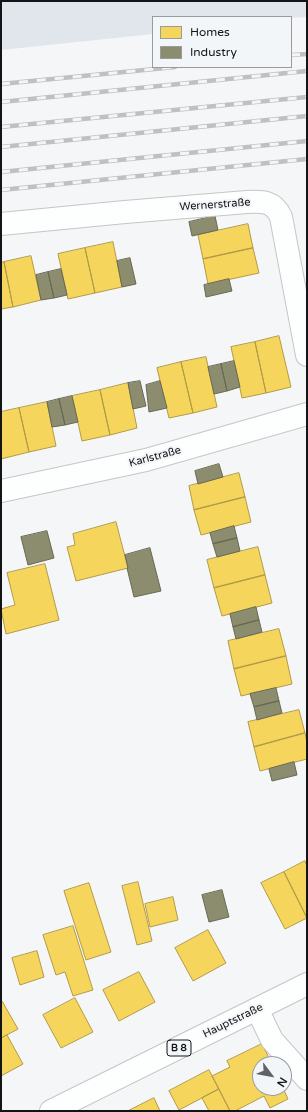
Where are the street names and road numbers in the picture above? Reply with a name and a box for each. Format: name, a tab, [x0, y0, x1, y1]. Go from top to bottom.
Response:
street label: Wernerstraße	[179, 196, 251, 214]
street label: Karlstraße	[128, 444, 182, 470]
street label: Hauptstraße	[201, 1001, 265, 1041]
road number: B 8	[167, 1040, 191, 1056]

